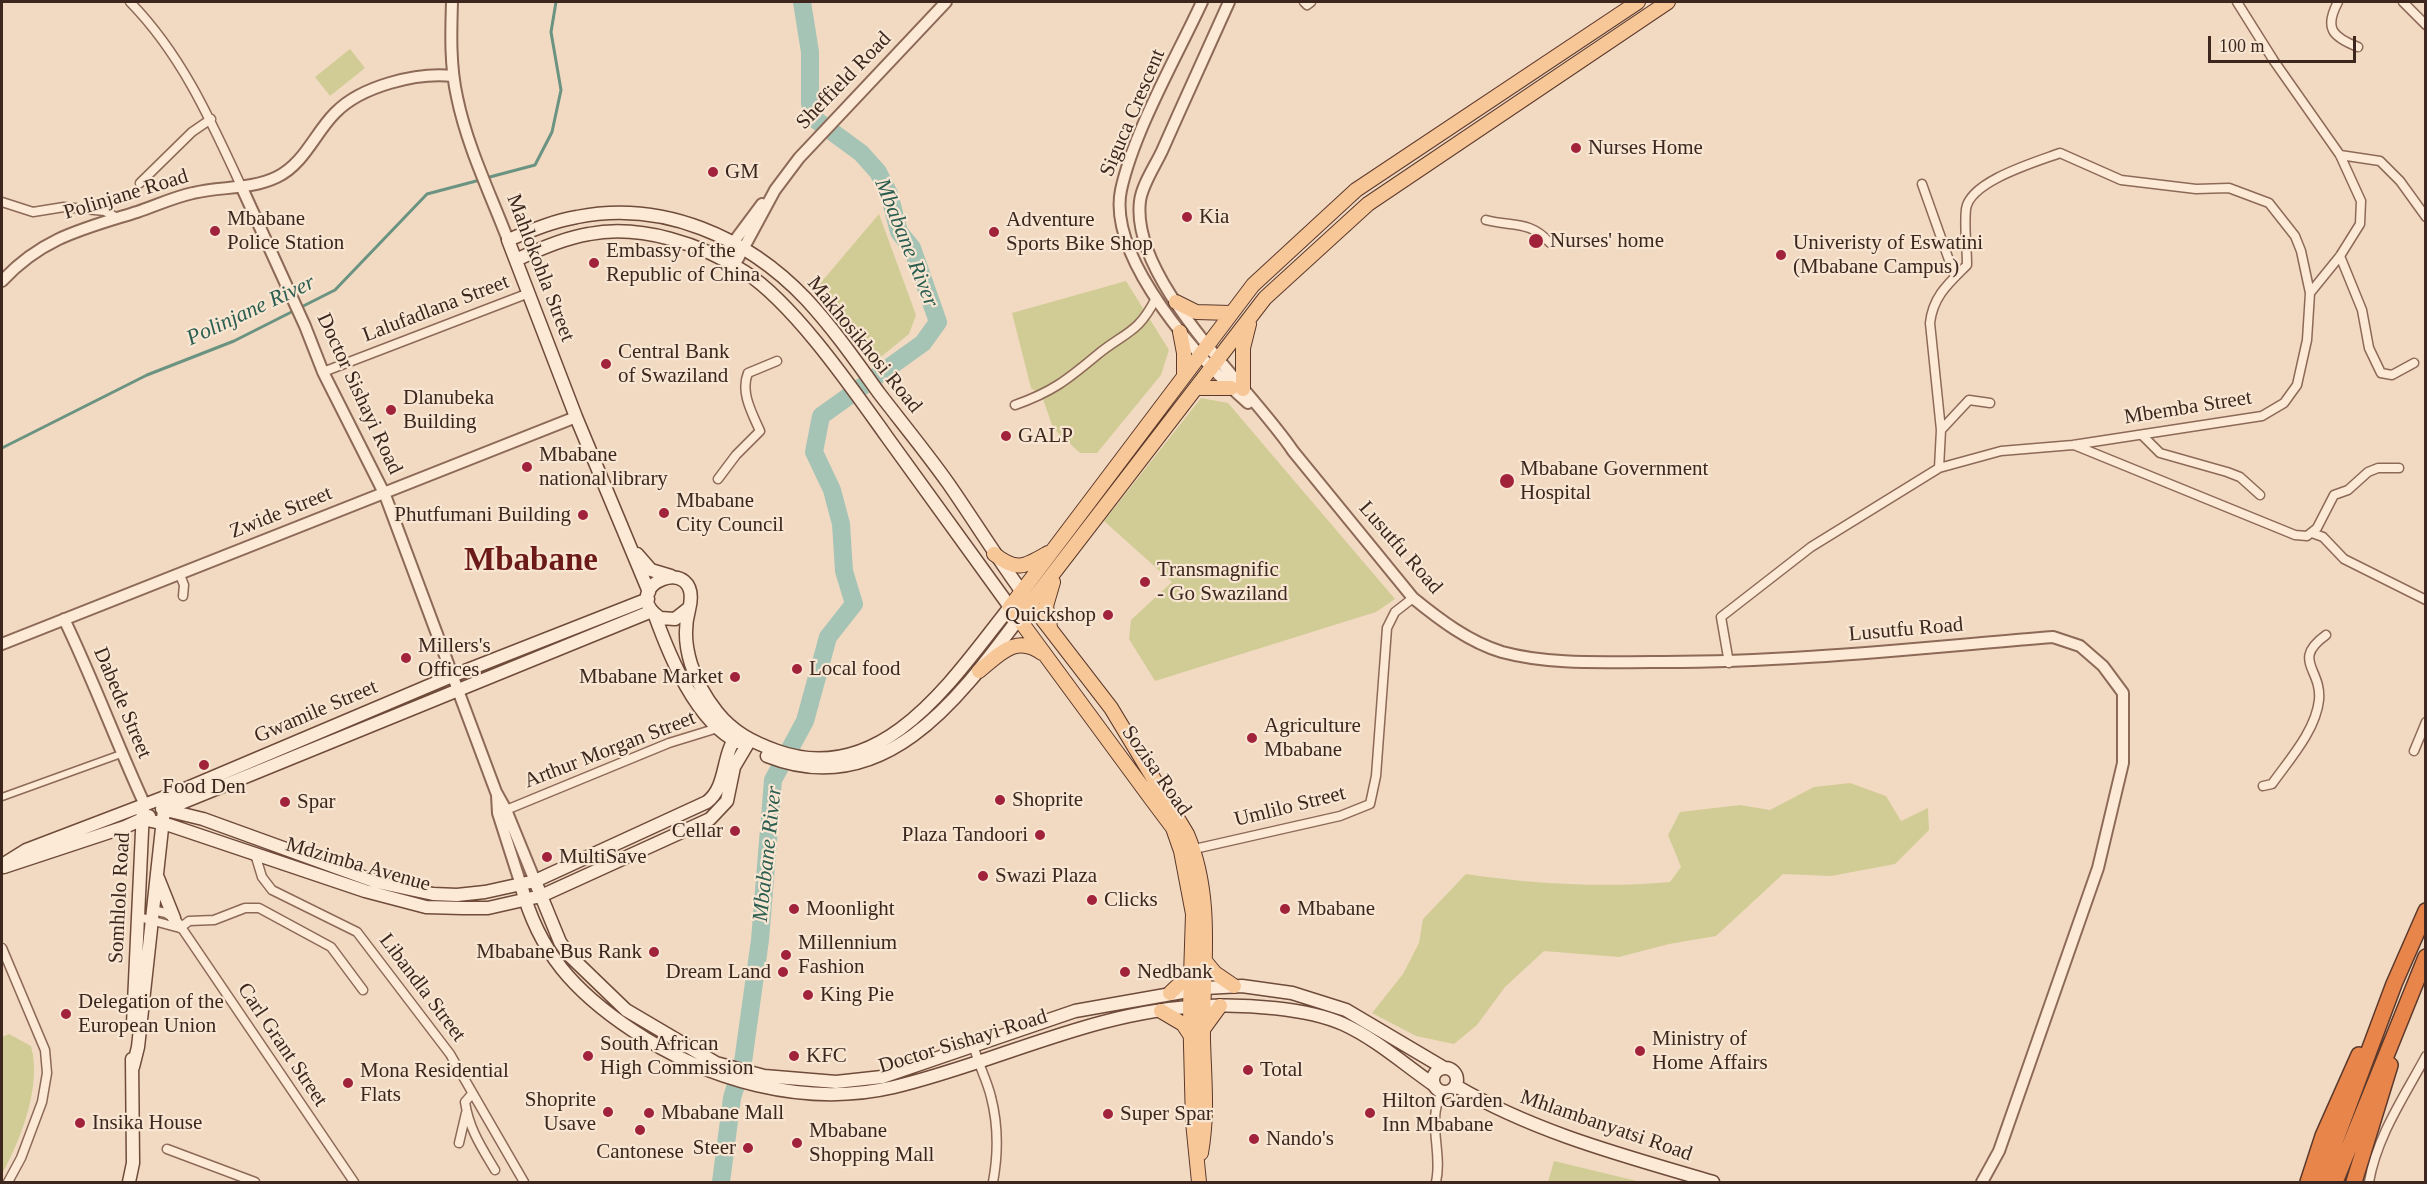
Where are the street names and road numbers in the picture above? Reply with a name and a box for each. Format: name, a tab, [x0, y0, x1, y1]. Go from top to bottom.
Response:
street label: Sheffield Road	[791, 27, 897, 135]
street label: Siguca Crescent	[1095, 46, 1171, 180]
street label: Polinjane Road	[61, 164, 191, 226]
street label: Mahlokohla Street	[500, 191, 580, 345]
street label: Lalufadlana Street	[359, 270, 513, 348]
street label: Makhosikhosi Road	[801, 272, 927, 418]
street label: Doctor Sishayi Road	[311, 309, 407, 479]
street label: Mbemba Street	[2122, 385, 2254, 431]
street label: Zwide Street	[226, 481, 336, 545]
street label: Lusutfu Road	[1353, 496, 1447, 600]
street label: Lusutfu Road	[1848, 612, 1964, 648]
street label: Dabede Street	[87, 644, 157, 762]
street label: Gwamile Street	[251, 675, 381, 749]
street label: Arthur Morgan Street	[521, 706, 699, 794]
street label: Sozisa Road	[1116, 721, 1196, 821]
street label: Umlilo Street	[1232, 781, 1348, 833]
street label: Somhlolo Road	[104, 832, 136, 964]
street label: Mdzimba Avenue	[283, 832, 433, 898]
street label: Libandla Street	[373, 929, 471, 1047]
street label: Carl Grant Street	[231, 978, 333, 1112]
street label: Doctor Sishayi Road	[876, 1004, 1050, 1080]
street label: Mhlambanyatsi Road	[1517, 1085, 1695, 1167]

